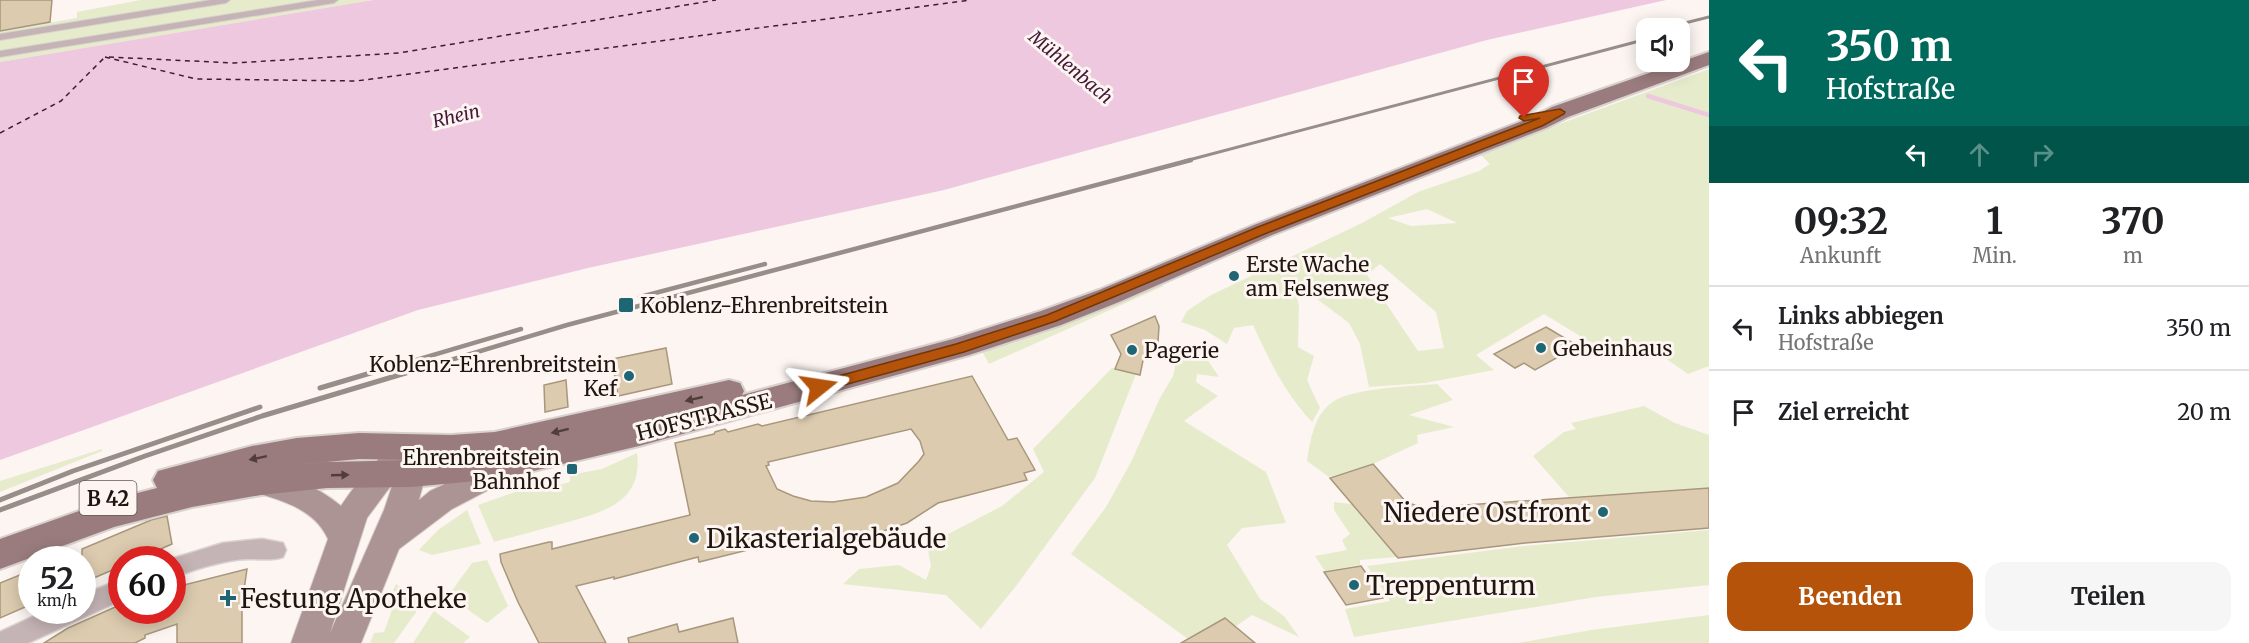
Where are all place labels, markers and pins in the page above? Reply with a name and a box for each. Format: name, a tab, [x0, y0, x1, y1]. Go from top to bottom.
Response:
pin	[1498, 56, 1549, 118]
place label: Erste Wache am Felsenweg	[1246, 251, 1389, 302]
marker: Erste Wache am Felsenweg	[1227, 269, 1241, 283]
place label: Koblenz-Ehrenbreitstein	[640, 292, 888, 319]
marker: Koblenz-Ehrenbreitstein	[617, 296, 635, 314]
place label: Gebeinhaus	[1553, 335, 1673, 362]
place label: Pagerie	[1144, 337, 1219, 364]
marker: Gebeinhaus	[1534, 341, 1548, 355]
marker: Pagerie	[1125, 343, 1139, 357]
place label: Koblenz-Ehrenbreitstein Kef	[369, 351, 618, 402]
marker: Koblenz-Ehrenbreitstein Kef	[622, 369, 636, 383]
place label: Ehrenbreitstein Bahnhof	[402, 444, 561, 495]
marker: Ehrenbreitstein Bahnhof	[565, 462, 579, 476]
place label: Niedere Ostfront	[1383, 496, 1591, 529]
marker: Niedere Ostfront	[1596, 505, 1610, 519]
place label: Dikasterialgebäude	[706, 522, 946, 555]
marker: Dikasterialgebäude	[687, 531, 701, 545]
place label: Treppenturm	[1366, 569, 1536, 602]
marker: Treppenturm	[1347, 578, 1361, 592]
place label: Festung Apotheke	[240, 582, 467, 615]
marker: Festung Apotheke	[221, 591, 235, 605]

